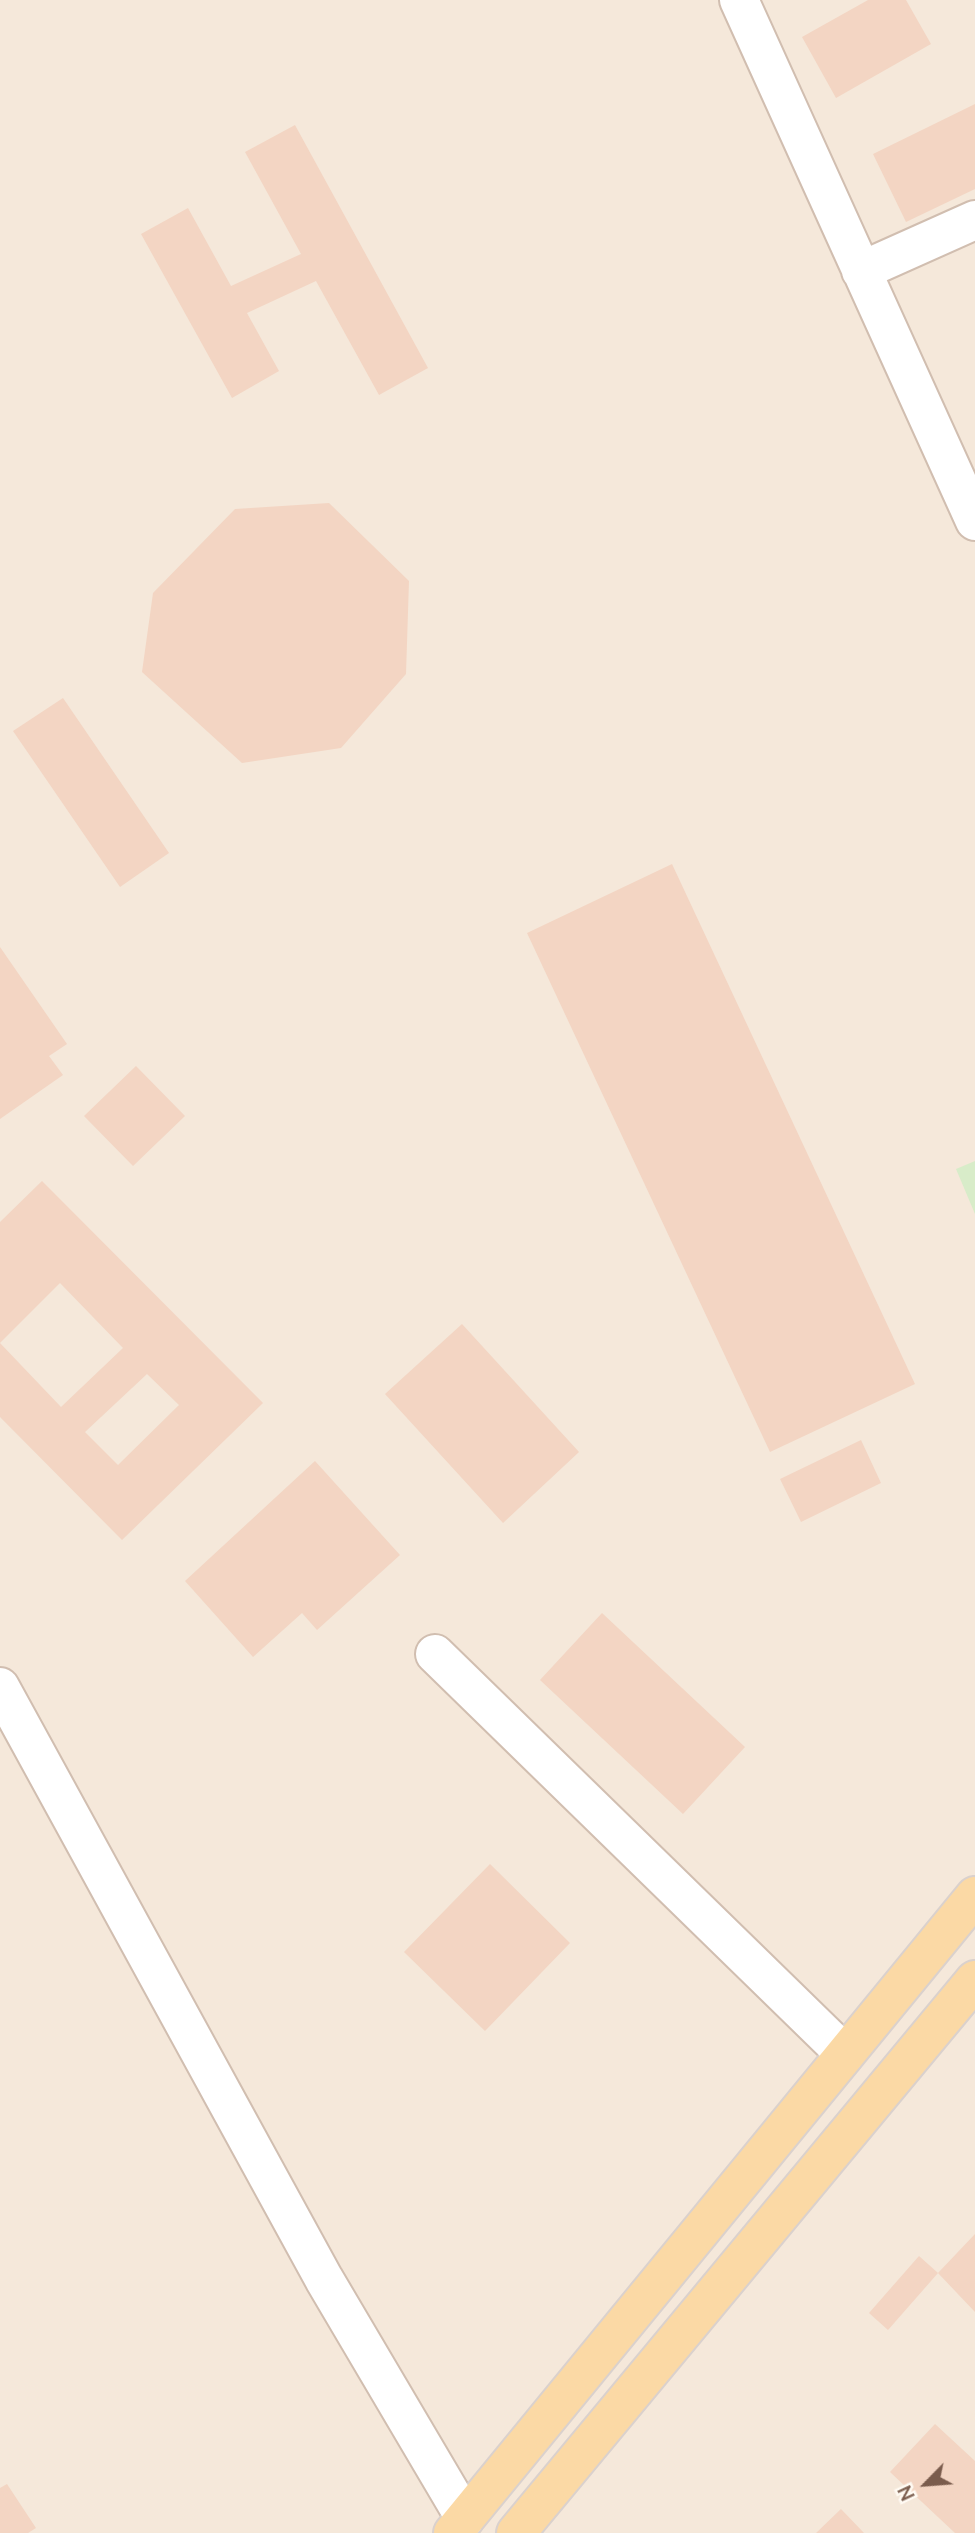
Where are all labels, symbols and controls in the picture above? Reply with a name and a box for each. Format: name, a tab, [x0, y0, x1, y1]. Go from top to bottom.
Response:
north arrow	[891, 2449, 961, 2519]
text: N	[892, 2481, 922, 2505]

